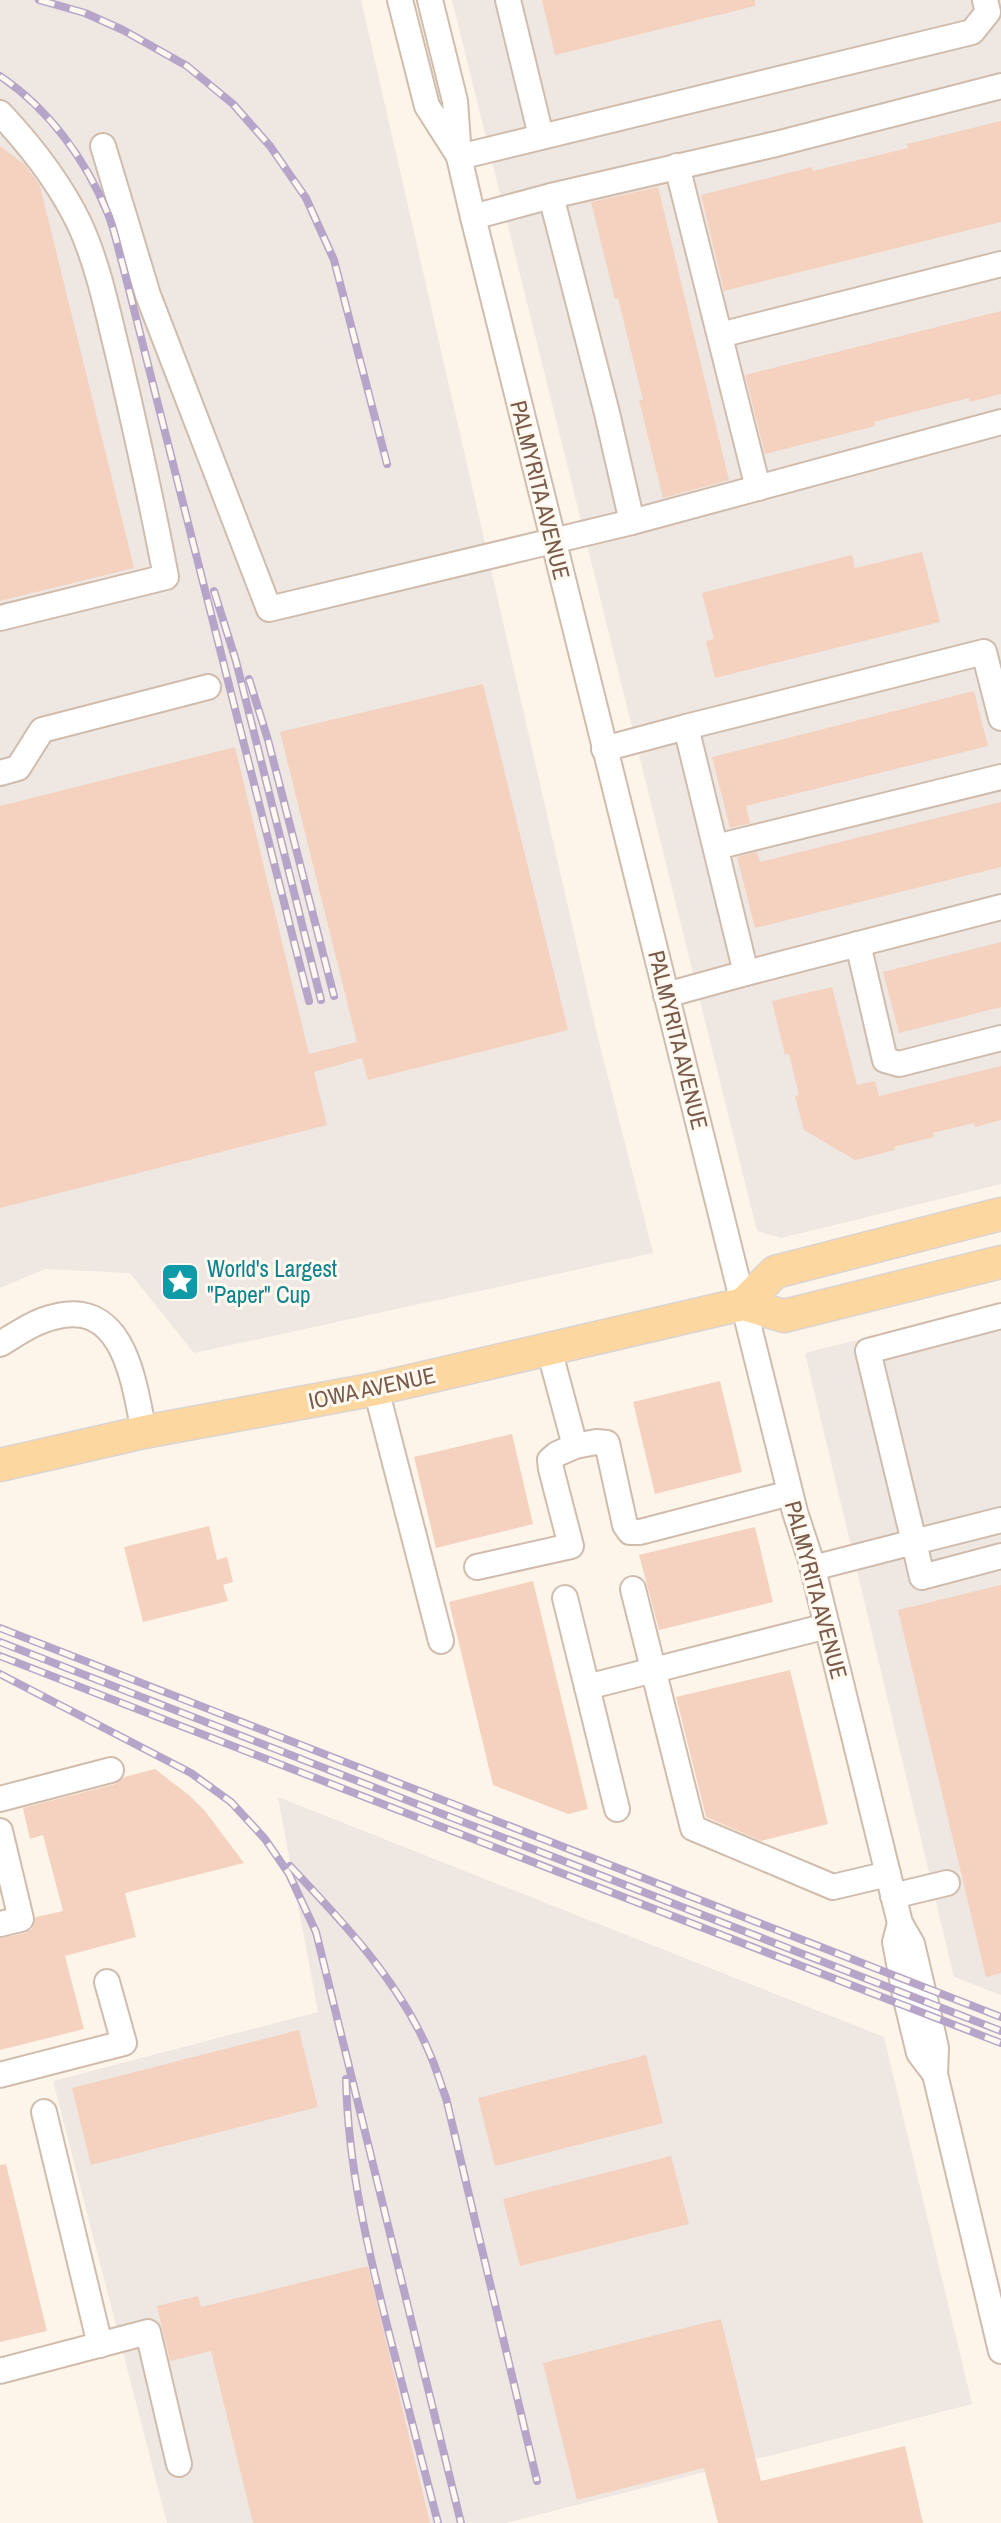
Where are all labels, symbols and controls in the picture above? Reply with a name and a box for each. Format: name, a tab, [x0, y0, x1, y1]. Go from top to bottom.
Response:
street label: PALMYRITA AVENUE	[503, 397, 578, 583]
street label: PALMYRITA AVENUE	[641, 947, 716, 1133]
place label: World's Largest "Paper" Cup	[207, 1253, 337, 1310]
place icon: World's Largest "Paper" Cup	[159, 1261, 201, 1303]
street label: IOWA AVENUE	[306, 1359, 438, 1416]
street label: PALMYRITA AVENUE	[778, 1497, 855, 1683]

